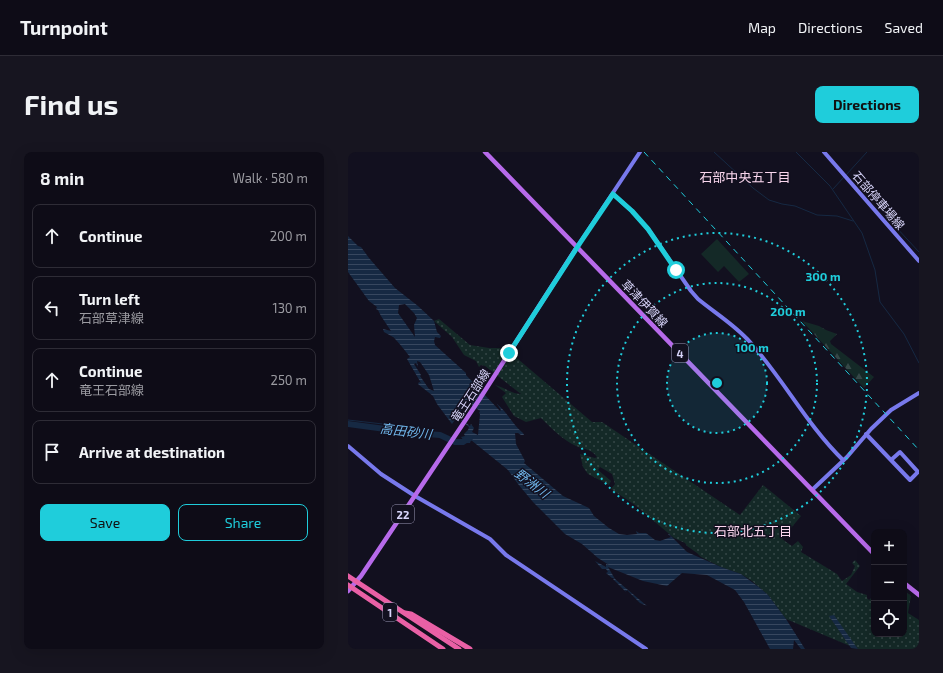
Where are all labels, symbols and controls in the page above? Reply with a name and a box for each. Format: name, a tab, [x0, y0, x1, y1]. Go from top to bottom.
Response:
text: Turnpoint	[20, 16, 108, 39]
text: Map	[748, 19, 776, 36]
text: Directions	[798, 19, 863, 36]
text: Saved	[885, 19, 923, 36]
button: Directions	[815, 86, 919, 123]
text: Find us	[24, 87, 118, 121]
text: 8 min	[40, 168, 84, 188]
street label: 石部停車場線	[850, 168, 908, 232]
district label: 石部中央五丁目	[699, 169, 791, 185]
text: Walk · 580 m	[232, 170, 308, 186]
icon: ahead	[41, 225, 63, 247]
text: Continue	[79, 227, 142, 245]
text: 200 m	[270, 228, 307, 244]
route start	[667, 261, 685, 279]
text: 300 m	[805, 269, 841, 283]
street label: 草津伊賀線	[619, 277, 671, 329]
text: Turn left	[79, 290, 140, 308]
icon: left	[41, 297, 63, 319]
text: 130 m	[272, 300, 307, 316]
text: 200 m	[770, 304, 806, 318]
text: 石部草津線	[79, 310, 144, 326]
text: 100 m	[735, 340, 769, 354]
route end	[500, 344, 518, 362]
road number: 4	[672, 344, 688, 362]
text: Continue	[79, 362, 142, 380]
street label: 竜王石部線	[448, 366, 492, 424]
icon: ahead	[41, 369, 63, 391]
text: 250 m	[271, 372, 307, 388]
centre of rings	[710, 376, 724, 390]
text: 竜王石部線	[79, 382, 144, 398]
water label: 高田砂川	[379, 420, 435, 442]
icon: arrive	[41, 441, 63, 463]
text: Arrive at destination	[79, 443, 225, 461]
water label: 野洲川	[512, 465, 554, 502]
button: Save	[40, 504, 170, 541]
button: Share	[178, 504, 308, 541]
road number: 22	[392, 505, 414, 523]
district label: 石部北五丁目	[714, 523, 792, 539]
map controls	[871, 529, 907, 637]
button: +	[871, 529, 907, 565]
button: −	[871, 565, 907, 601]
button: locate	[871, 601, 907, 637]
road number: 1	[383, 603, 397, 621]

